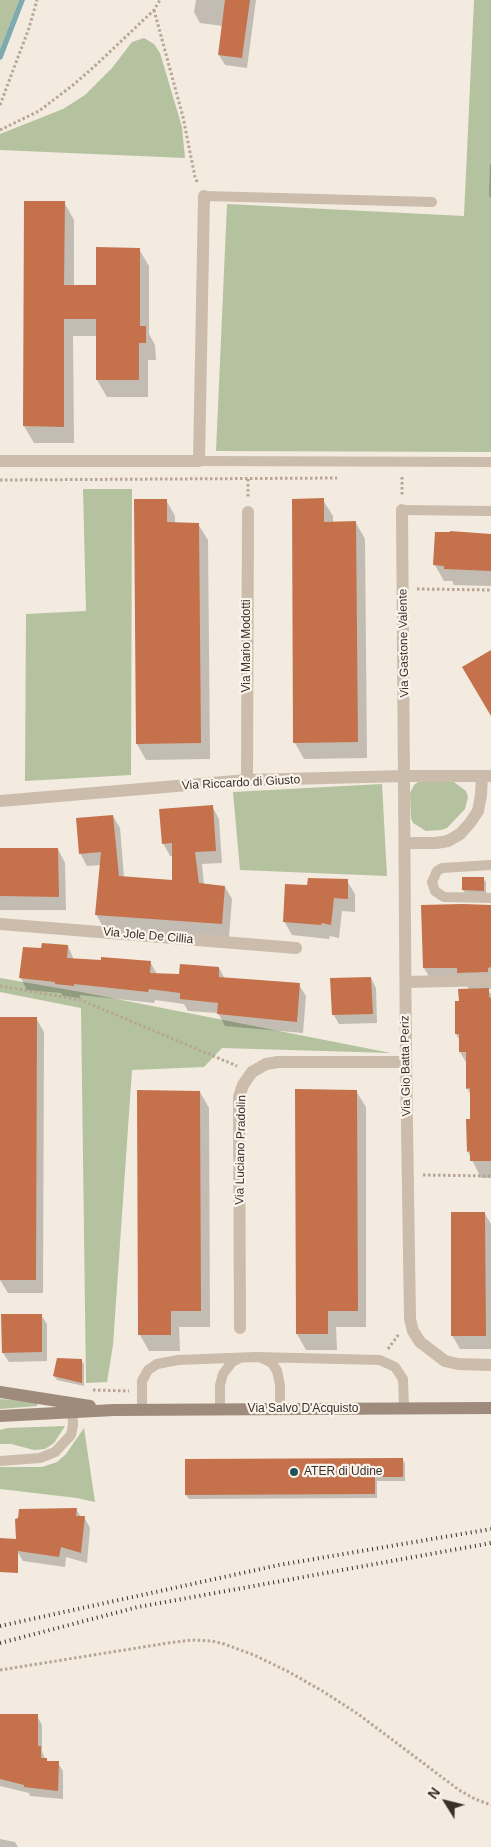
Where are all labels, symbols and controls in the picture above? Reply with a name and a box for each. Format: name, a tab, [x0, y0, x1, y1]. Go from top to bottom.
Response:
street label: Via Gastone Valente	[396, 588, 412, 698]
street label: Via Mario Modotti	[240, 599, 254, 693]
street label: Via Riccardo di Giusto	[181, 773, 301, 793]
street label: Via Jole De Cillia	[102, 925, 194, 947]
street label: Via Gio Batta Periz	[398, 1015, 414, 1117]
street label: Via Luciano Pradolin	[233, 1095, 249, 1205]
street label: Via Salvo D'Acquisto	[248, 1402, 358, 1416]
place label: ATER di Udine	[304, 1465, 382, 1479]
marker: ATER di Udine	[288, 1466, 300, 1478]
north arrow	[421, 1777, 471, 1827]
text: N	[424, 1784, 443, 1802]

